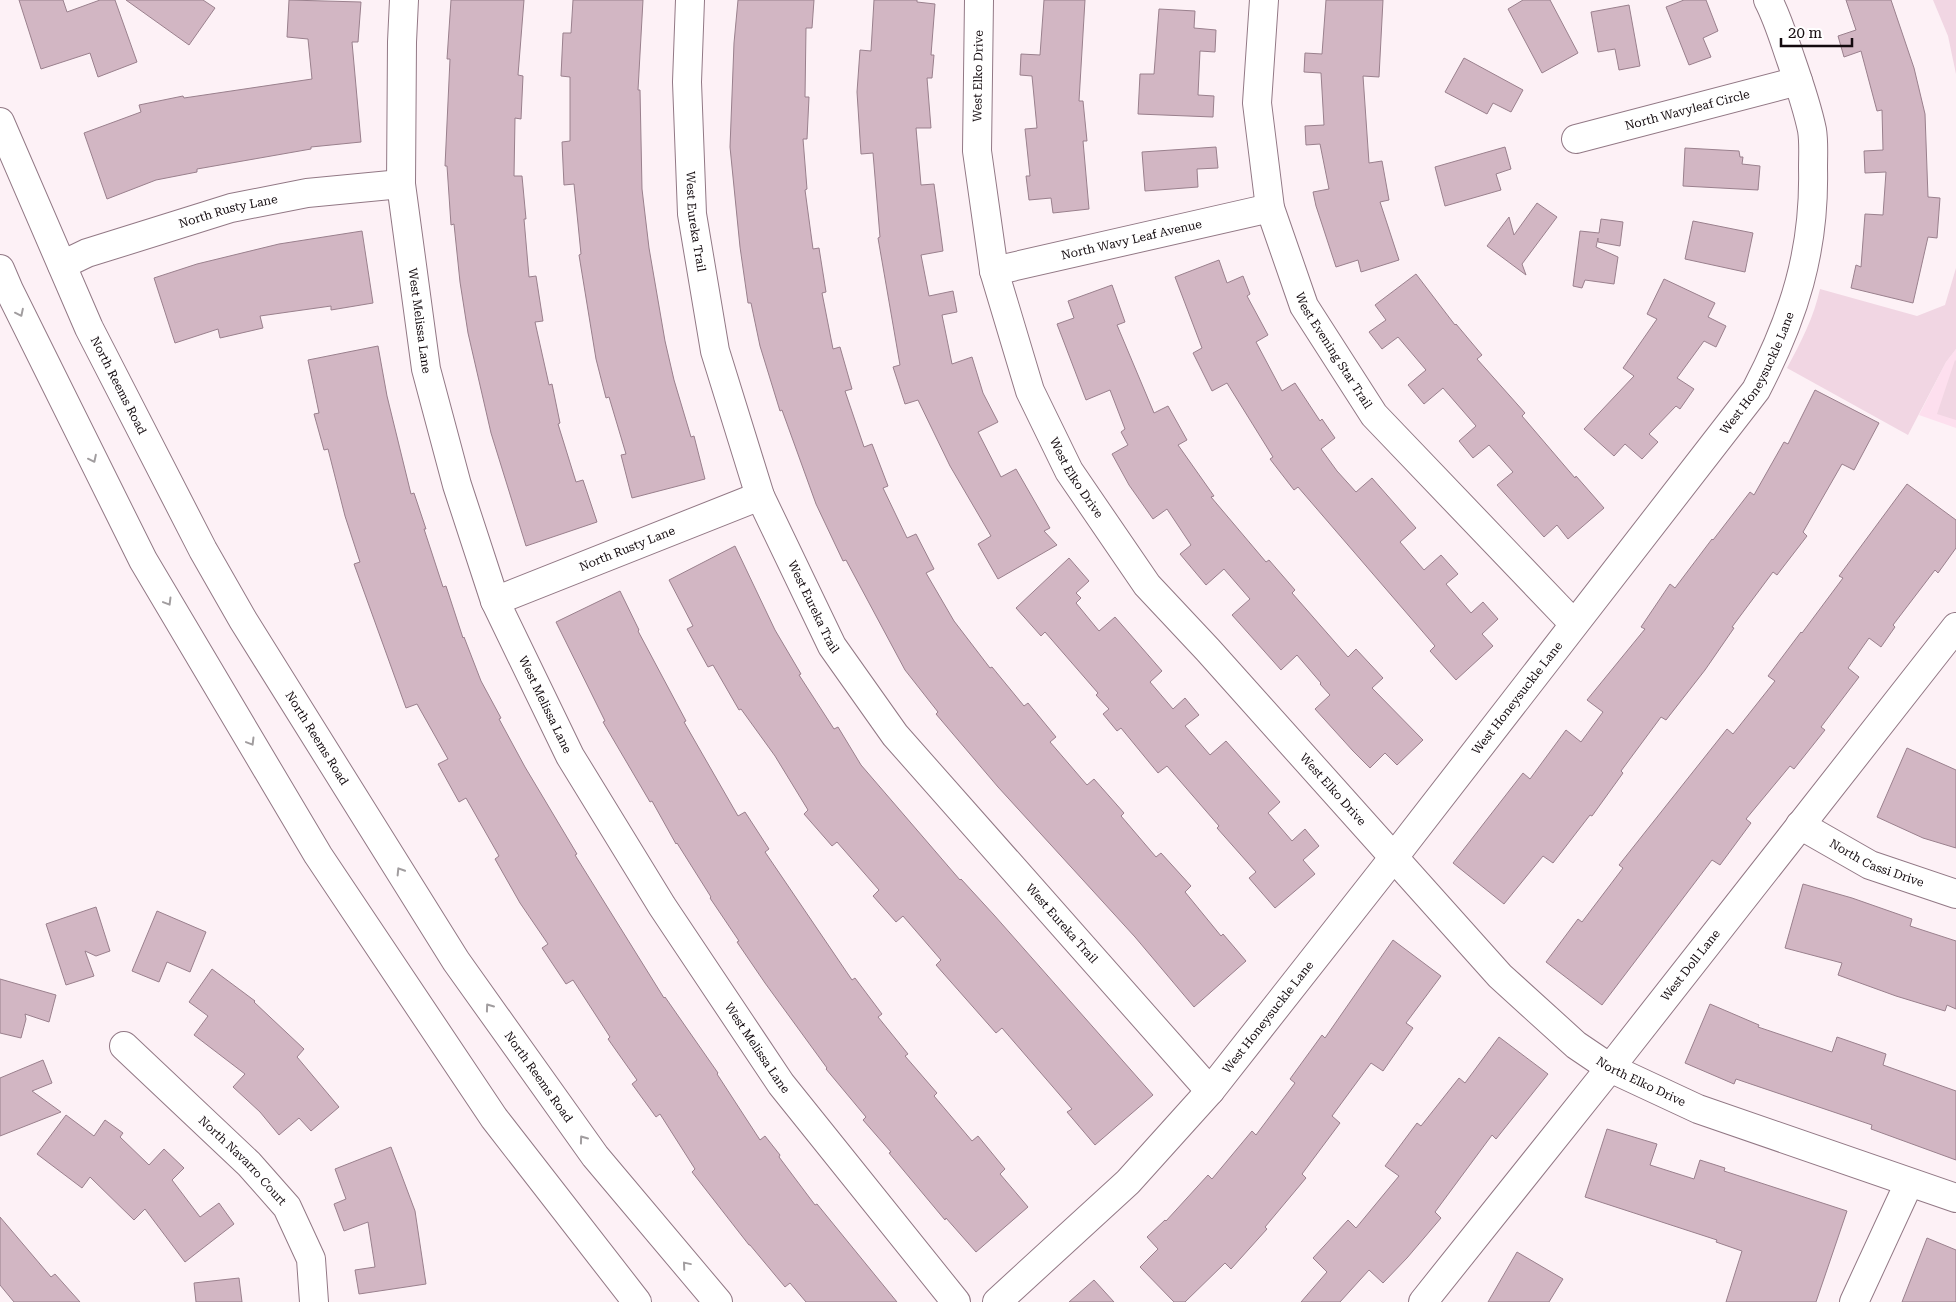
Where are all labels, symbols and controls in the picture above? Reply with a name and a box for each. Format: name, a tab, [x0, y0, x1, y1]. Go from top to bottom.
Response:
scale bar	[1781, 15, 1852, 47]
text: 20 m	[1788, 24, 1823, 42]
street label: West Elko Drive	[970, 30, 986, 122]
street label: North Wavyleaf Circle	[1623, 87, 1752, 133]
street label: West Eureka Trail	[683, 171, 709, 273]
street label: North Rusty Lane	[177, 192, 279, 231]
street label: North Wavy Leaf Avenue	[1060, 217, 1204, 262]
street label: West Melissa Lane	[405, 267, 434, 375]
street label: West Evening Star Trail	[1293, 290, 1375, 412]
one-way arrow	[14, 308, 24, 317]
street label: West Honeysuckle Lane	[1717, 310, 1797, 437]
street label: North Reems Road	[88, 334, 150, 437]
street label: West Elko Drive	[1047, 435, 1106, 521]
one-way arrow	[87, 453, 97, 462]
street label: North Rusty Lane	[577, 523, 677, 574]
street label: West Eureka Trail	[785, 558, 842, 656]
one-way arrow	[162, 597, 172, 606]
street label: West Honeysuckle Lane	[1469, 638, 1566, 757]
street label: West Melissa Lane	[516, 654, 575, 756]
street label: North Reems Road	[282, 689, 352, 788]
one-way arrow	[245, 737, 255, 746]
street label: West Elko Drive	[1297, 751, 1369, 829]
street label: North Cassi Drive	[1827, 836, 1926, 890]
one-way arrow	[396, 867, 406, 876]
street label: West Eureka Trail	[1023, 881, 1101, 966]
street label: West Doll Lane	[1658, 926, 1723, 1004]
street label: West Honeysuckle Lane	[1220, 958, 1317, 1076]
street label: West Melissa Lane	[722, 1000, 793, 1096]
one-way arrow	[486, 1003, 495, 1013]
street label: North Reems Road	[502, 1029, 576, 1125]
street label: North Elko Drive	[1594, 1054, 1688, 1109]
street label: North Navarro Court	[196, 1113, 290, 1209]
one-way arrow	[580, 1135, 589, 1145]
one-way arrow	[683, 1261, 692, 1270]

